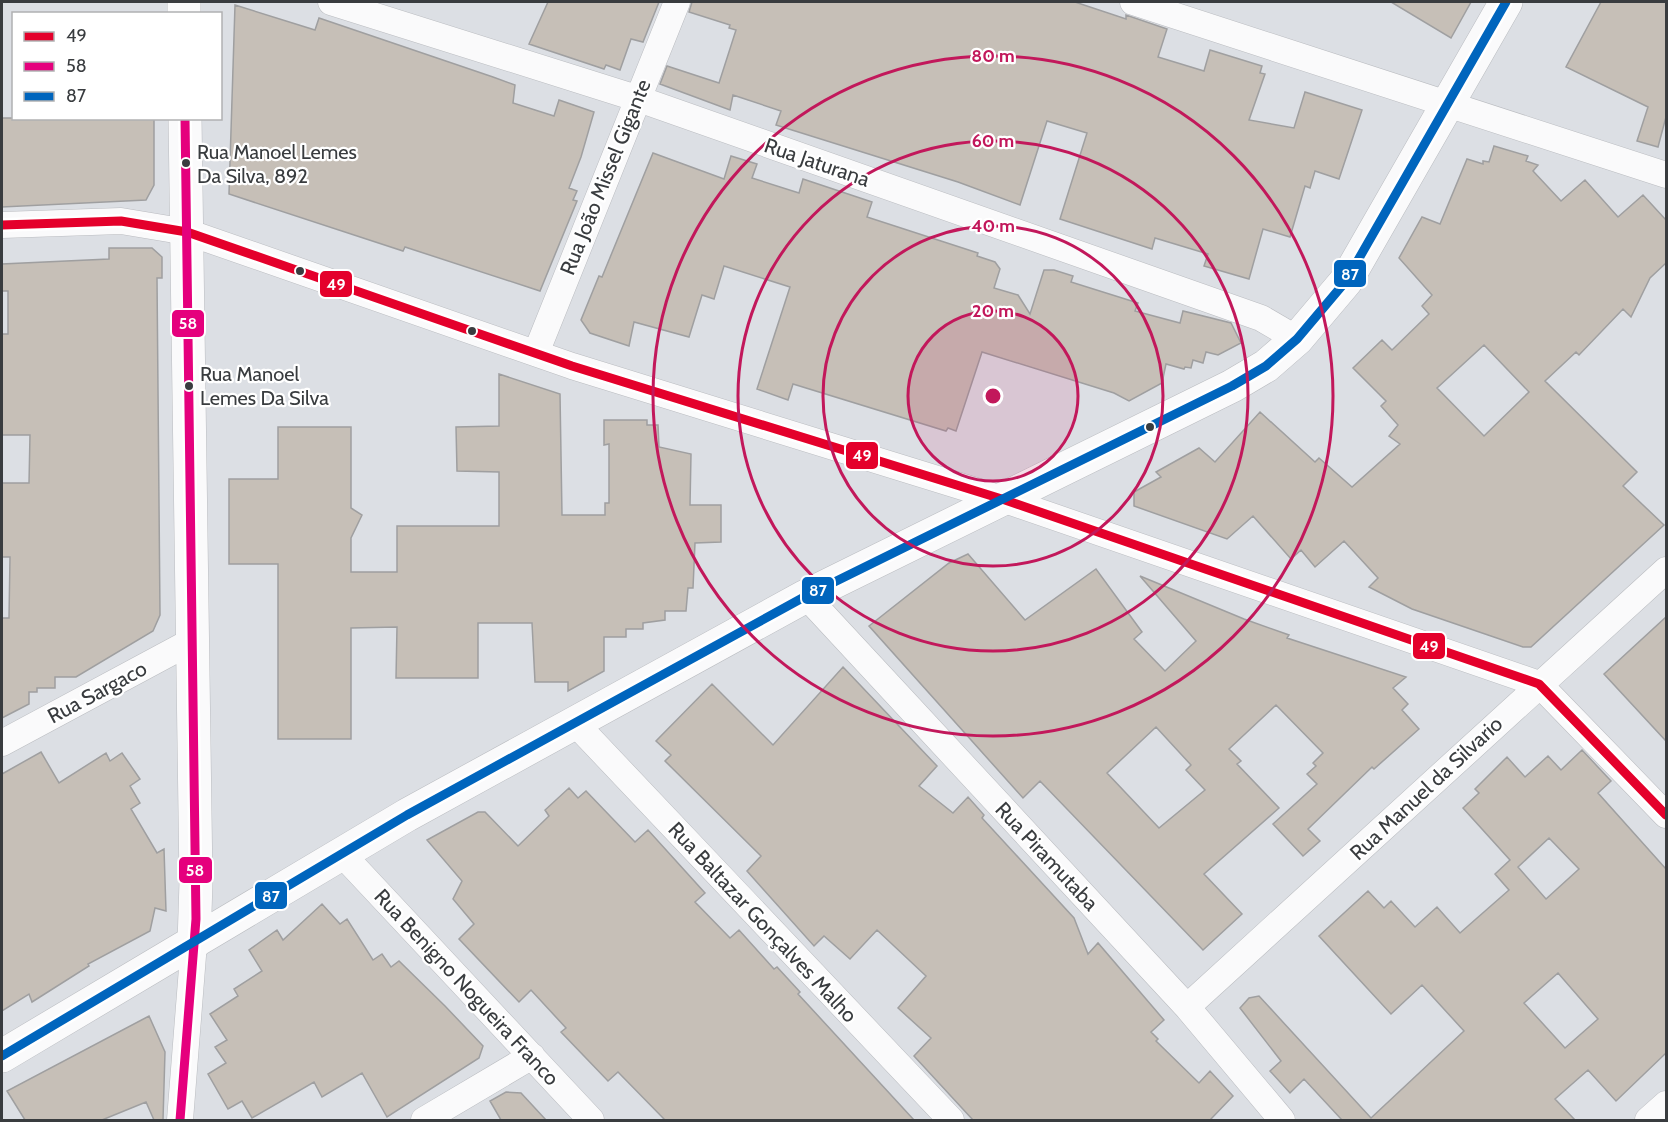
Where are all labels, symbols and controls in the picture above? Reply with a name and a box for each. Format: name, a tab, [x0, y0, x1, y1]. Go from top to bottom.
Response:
legend	[12, 12, 222, 120]
text: 49	[66, 25, 87, 47]
text: 80 m	[971, 45, 1015, 67]
text: 58	[66, 55, 87, 77]
street label: Rua João Missel Gigante	[554, 75, 656, 278]
text: 87	[66, 85, 86, 107]
text: 60 m	[972, 130, 1014, 152]
street label: Rua Jaturana	[761, 132, 873, 192]
place label: Rua Manoel Lemes Da Silva, 892	[197, 140, 357, 188]
marker: Rua Manoel Lemes Da Silva, 892	[180, 157, 192, 169]
text: 40 m	[971, 215, 1015, 237]
line badge: 87	[1333, 259, 1367, 288]
unlabelled marker	[294, 265, 306, 277]
text: 87	[1341, 265, 1360, 284]
line badge: 49	[319, 270, 353, 298]
text: 49	[327, 275, 345, 294]
text: 20 m	[972, 300, 1014, 322]
line badge: 58	[171, 309, 205, 338]
text: 58	[179, 314, 197, 333]
unlabelled marker	[466, 325, 478, 337]
place label: Rua Manoel Lemes Da Silva	[200, 362, 329, 410]
marker: Rua Manoel Lemes Da Silva	[183, 380, 195, 392]
centre of rings	[983, 386, 1003, 406]
unlabelled marker	[1144, 421, 1156, 433]
line badge: 49	[845, 441, 879, 470]
text: 49	[853, 446, 871, 465]
line badge: 87	[801, 576, 835, 605]
text: 87	[809, 581, 828, 600]
line badge: 49	[1412, 632, 1446, 660]
text: 49	[1420, 637, 1438, 656]
street label: Rua Sargaco	[43, 655, 151, 729]
street label: Rua Manuel da Silvario	[1345, 711, 1507, 865]
street label: Rua Piramutaba	[990, 796, 1104, 916]
street label: Rua Baltazar Gonçalves Malho	[663, 817, 863, 1027]
line badge: 58	[178, 856, 213, 884]
text: 58	[186, 861, 204, 880]
line badge: 87	[254, 881, 288, 910]
street label: Rua Benigno Nogueira Franco	[369, 884, 565, 1090]
text: 87	[262, 887, 281, 906]

